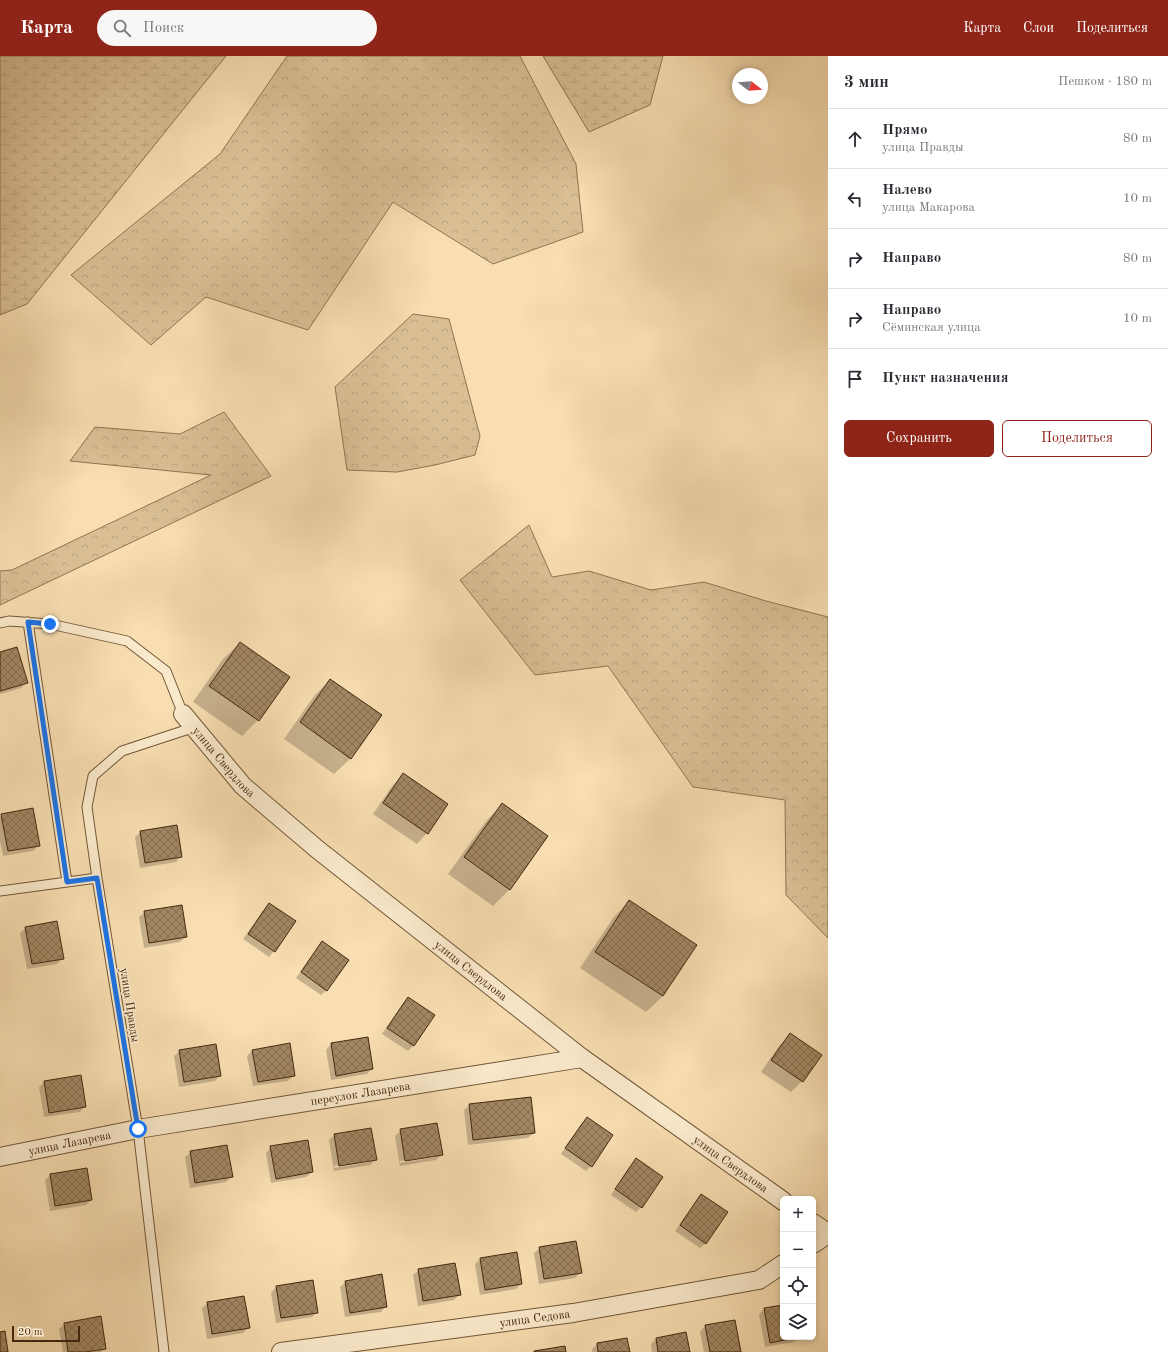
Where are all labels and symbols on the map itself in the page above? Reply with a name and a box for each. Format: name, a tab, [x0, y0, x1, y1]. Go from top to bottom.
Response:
north arrow	[732, 68, 768, 104]
route end	[41, 615, 59, 633]
street label: улица Свердлова	[189, 725, 257, 800]
street label: улица Свердлова	[432, 939, 509, 1004]
street label: улица Правды	[117, 967, 141, 1043]
street label: переулок Лазарева	[310, 1081, 411, 1108]
route start	[129, 1120, 147, 1138]
street label: улица Лазарева	[27, 1130, 112, 1158]
street label: улица Свердлова	[690, 1134, 770, 1195]
street label: улица Седова	[499, 1308, 571, 1330]
scale bar	[12, 1324, 80, 1343]

